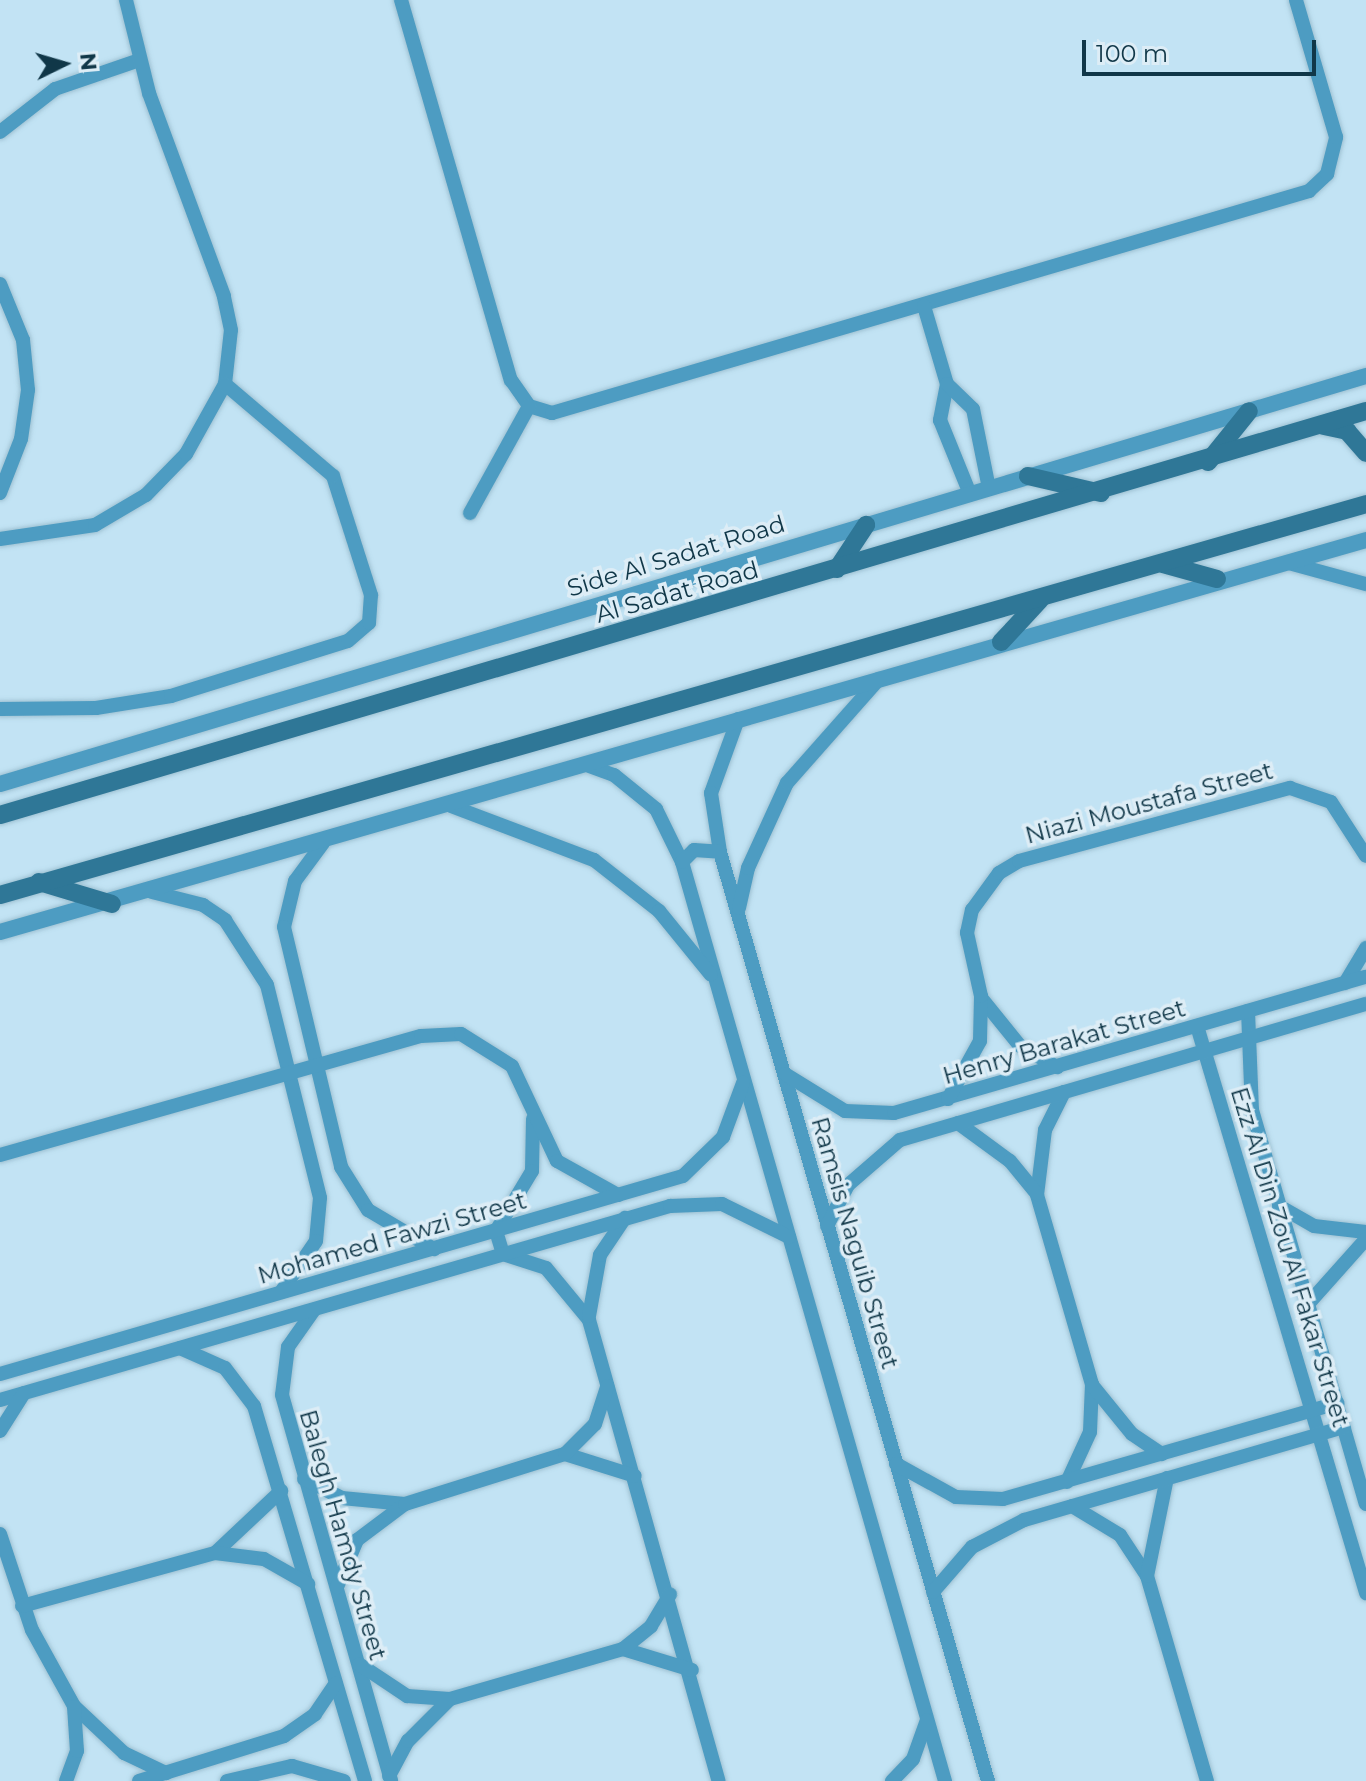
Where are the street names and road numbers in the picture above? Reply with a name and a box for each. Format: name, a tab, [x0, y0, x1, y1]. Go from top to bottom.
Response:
street label: Side Al Sadat Road	[564, 509, 788, 603]
street label: Al Sadat Road	[592, 555, 762, 629]
street label: Niazi Moustafa Street	[1022, 756, 1276, 850]
street label: Henry Barakat Street	[939, 994, 1189, 1090]
street label: Ezz Al Din Zou Al Fakar Street	[1225, 1084, 1355, 1430]
street label: Ramsis Naguib Street	[805, 1114, 905, 1372]
street label: Mohamed Fawzi Street	[254, 1186, 530, 1290]
street label: Balegh Hamdy Street	[293, 1406, 393, 1664]

